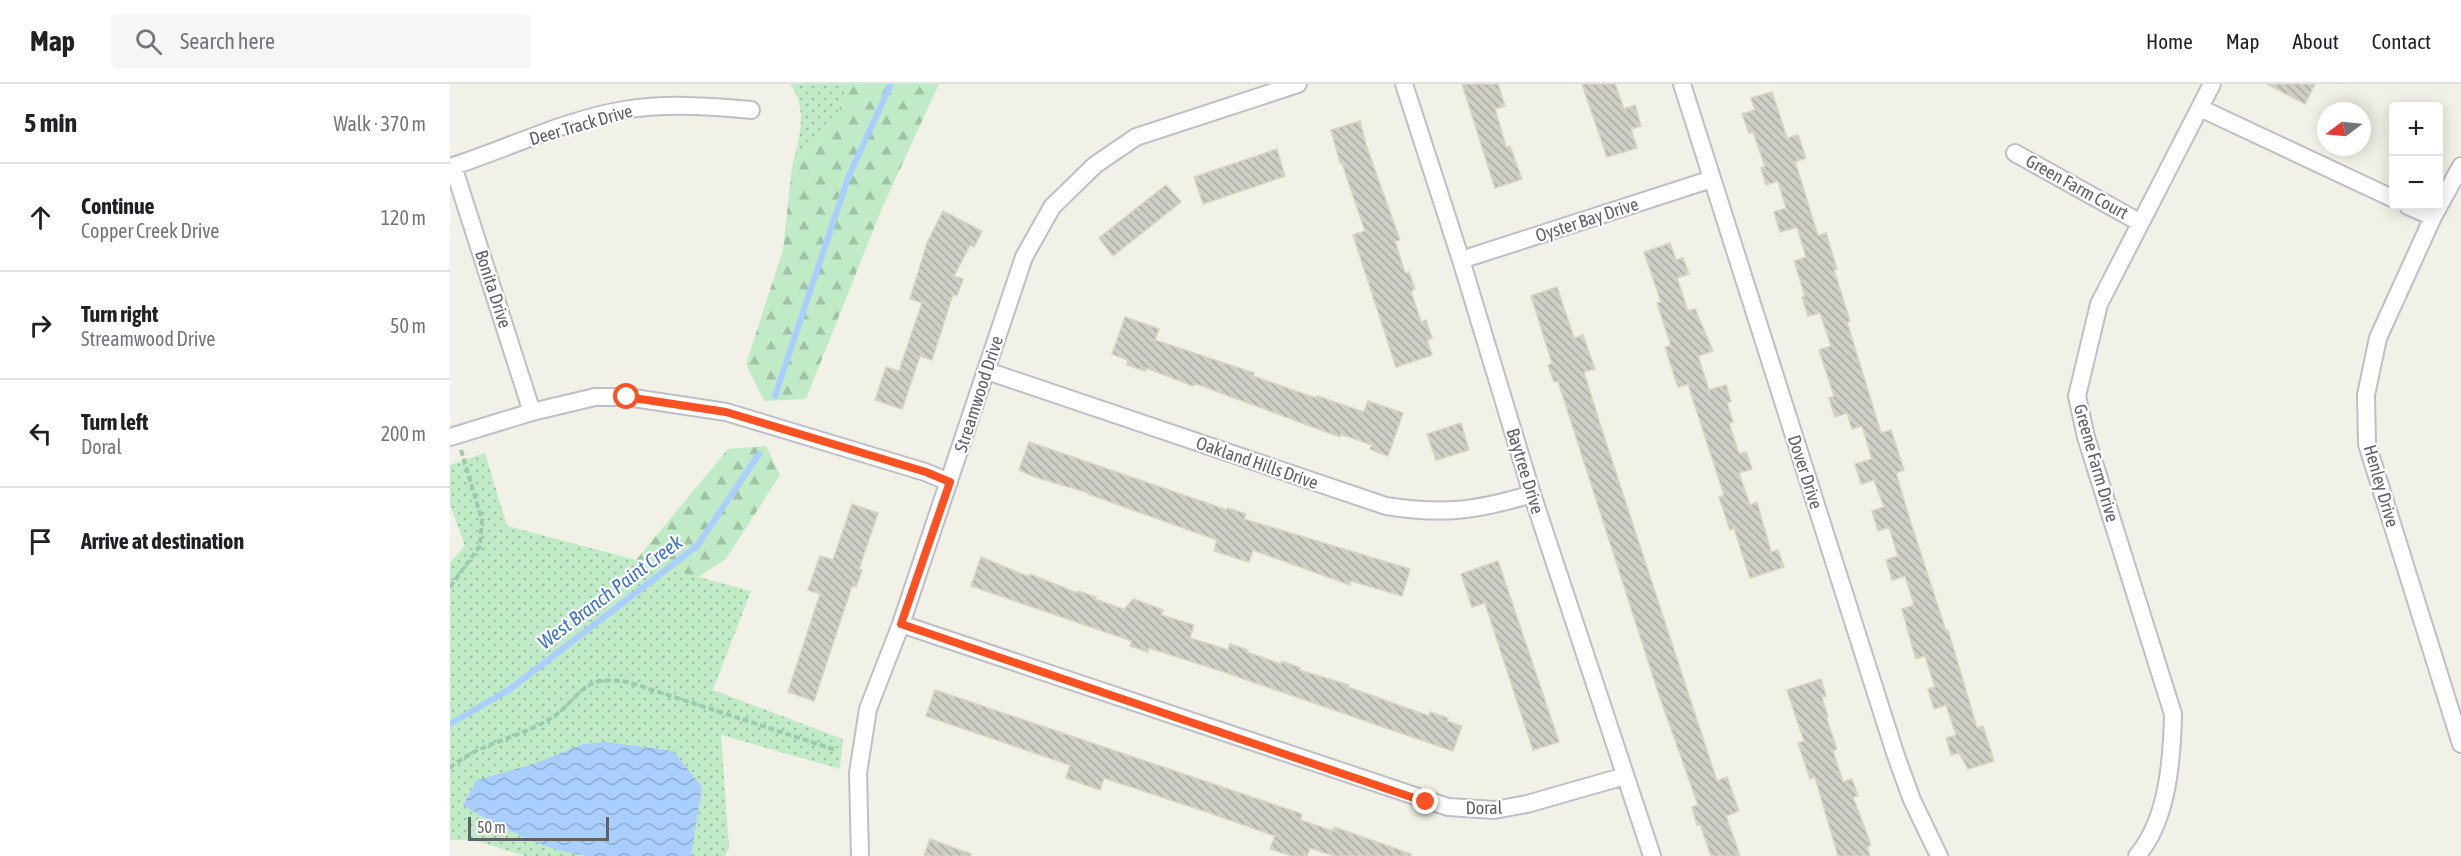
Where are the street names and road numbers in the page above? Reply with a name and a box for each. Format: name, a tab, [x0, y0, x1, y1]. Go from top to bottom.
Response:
street label: Deer Track Drive	[527, 100, 635, 149]
street label: Green Farm Court	[2022, 150, 2132, 223]
street label: Oyster Bay Drive	[1533, 193, 1641, 246]
street label: Bonita Drive	[471, 247, 516, 331]
street label: Streamwood Drive	[950, 333, 1007, 455]
street label: Greene Farm Drive	[2070, 402, 2123, 524]
street label: Baytree Drive	[1503, 425, 1548, 516]
street label: Oakland Hills Drive	[1193, 432, 1321, 493]
street label: Dover Drive	[1784, 432, 1827, 511]
street label: Henley Drive	[2360, 442, 2403, 529]
street label: Doral	[1465, 797, 1503, 818]

